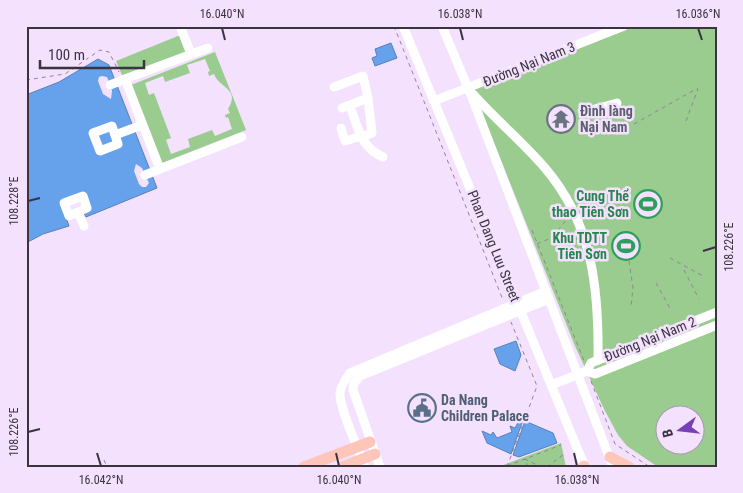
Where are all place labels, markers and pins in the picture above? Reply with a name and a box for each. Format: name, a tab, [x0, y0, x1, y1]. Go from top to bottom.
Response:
place label: Đình làng Nại Nam	[580, 103, 633, 135]
temple icon: Đình làng Nại Nam	[546, 104, 576, 134]
place label: Cung Thể thao Tiên Sơn	[552, 188, 629, 220]
sports icon: Cung Thể thao Tiên Sơn	[633, 189, 663, 219]
place label: Khu TDTT Tiên Sơn	[552, 230, 607, 262]
sports icon: Khu TDTT Tiên Sơn	[611, 231, 641, 261]
place label: Da Nang Children Palace	[441, 392, 529, 424]
public building icon: Da Nang Children Palace	[407, 393, 437, 423]

